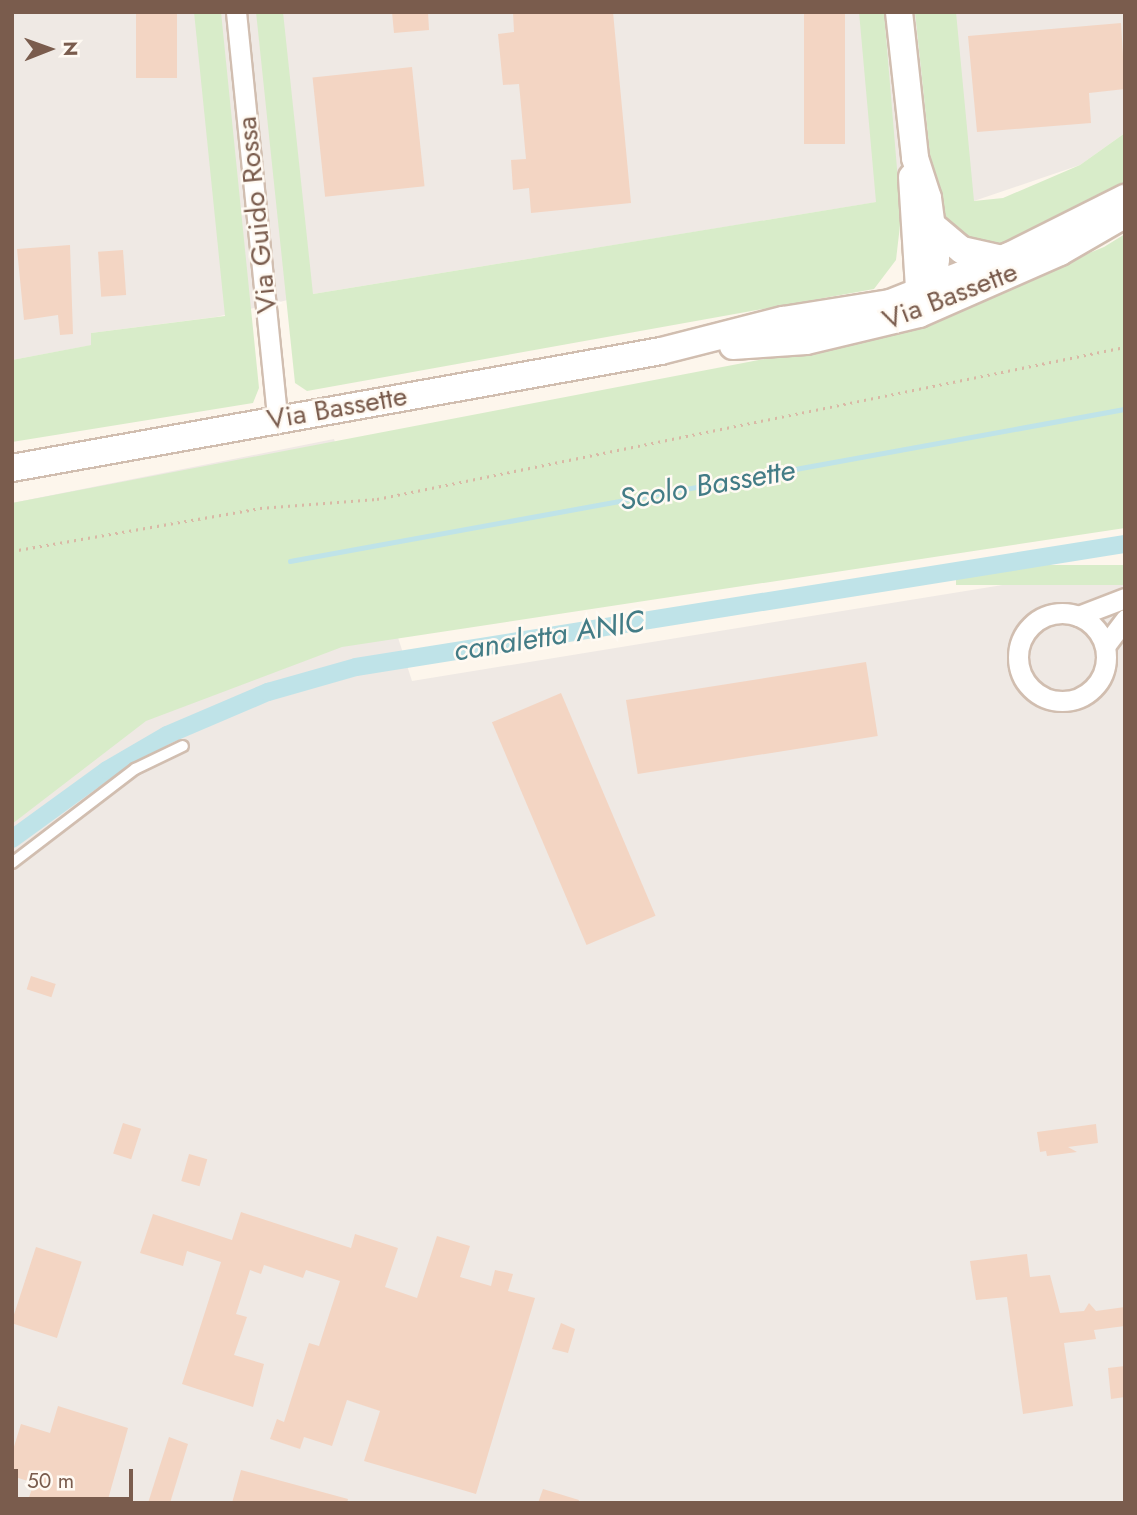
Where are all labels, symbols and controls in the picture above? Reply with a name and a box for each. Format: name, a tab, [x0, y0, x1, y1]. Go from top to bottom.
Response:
north arrow	[14, 14, 84, 84]
text: N	[57, 41, 84, 56]
street label: Via Guido Rossa	[230, 115, 284, 315]
street label: Via Bassette	[878, 255, 1022, 337]
street label: Via Bassette	[264, 379, 410, 437]
water label: Scolo Bassette	[616, 452, 798, 518]
water label: canaletta ANIC	[451, 603, 647, 669]
scale bar	[18, 1456, 136, 1500]
text: 50 m	[27, 1466, 74, 1496]

